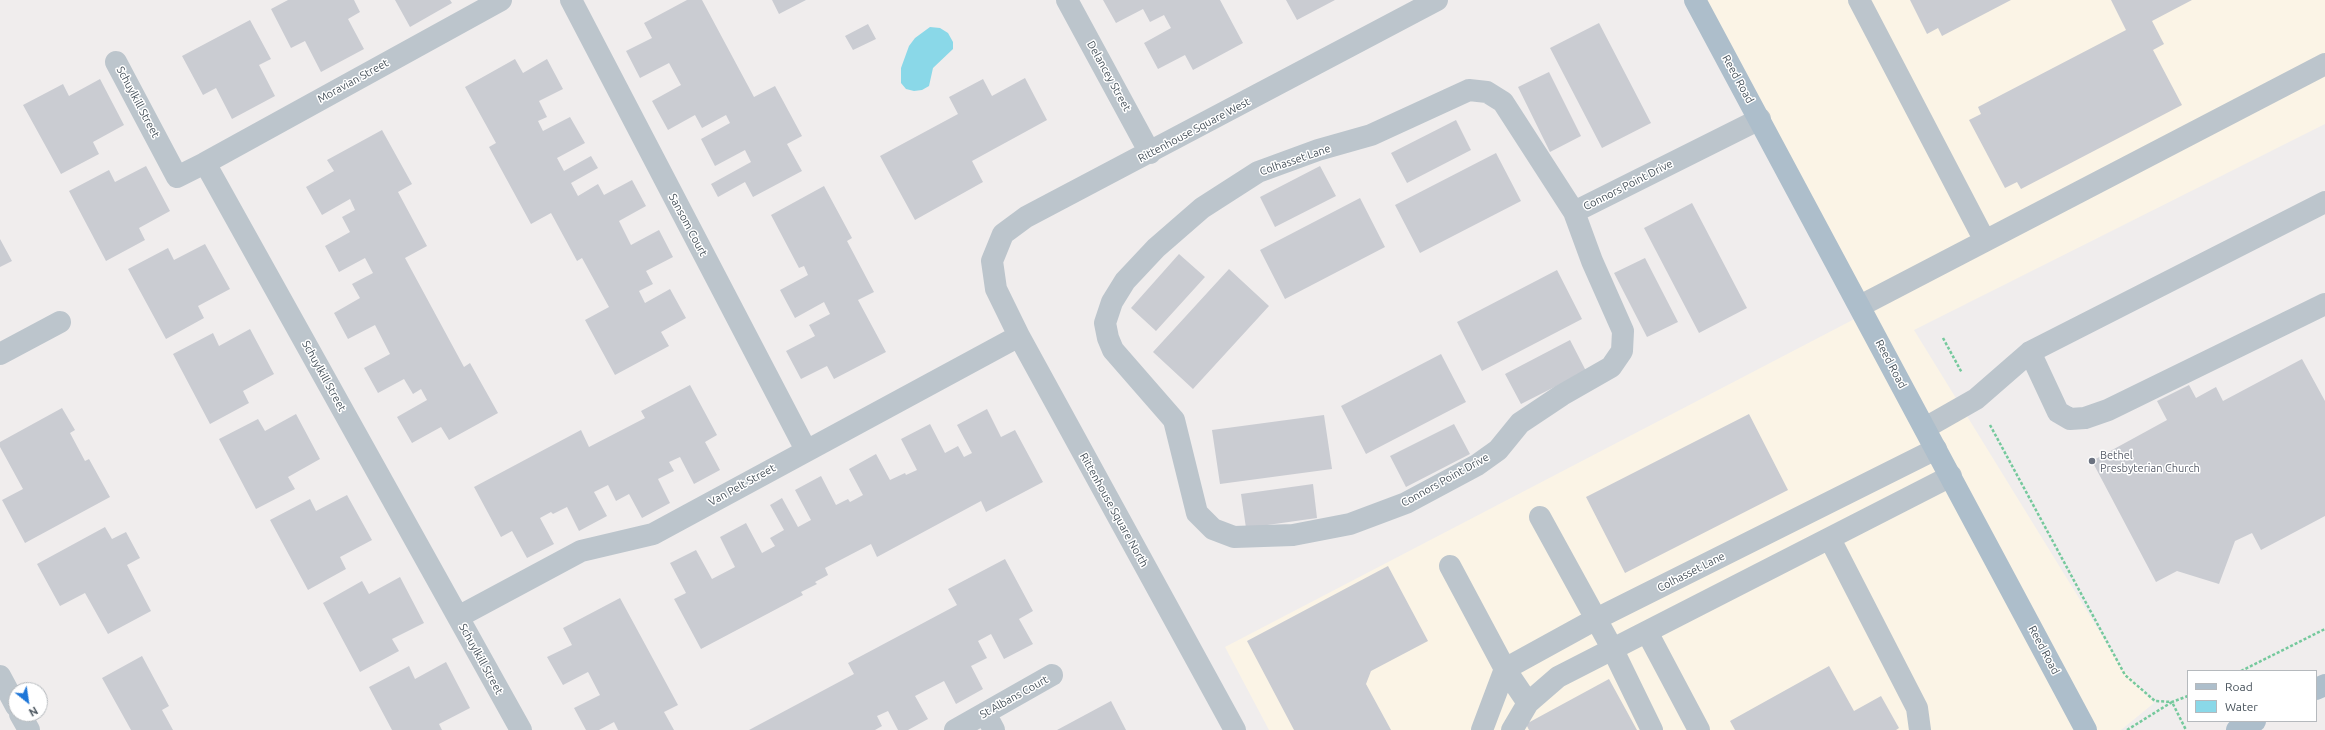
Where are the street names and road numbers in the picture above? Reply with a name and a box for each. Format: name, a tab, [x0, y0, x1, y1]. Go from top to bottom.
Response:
street label: Delancey Street	[1084, 39, 1134, 113]
street label: Reed Road	[1719, 52, 1757, 106]
street label: Moravian Street	[315, 56, 391, 106]
street label: Schuylkill Street	[114, 64, 162, 140]
street label: Rittenhouse Square West	[1136, 95, 1252, 165]
street label: Colhasset Lane	[1258, 142, 1332, 178]
street label: Connors Point Drive	[1581, 157, 1675, 213]
street label: Sansom Court	[666, 191, 710, 259]
street label: Reed Road	[1873, 337, 1909, 391]
street label: Schuylkill Street	[299, 338, 349, 414]
street label: Rittenhouse Square North	[1077, 450, 1151, 570]
street label: Connors Point Drive	[1399, 450, 1491, 510]
street label: Van Pelt Street	[706, 461, 778, 509]
street label: Colhasset Lane	[1655, 549, 1727, 595]
street label: Schuylkill Street	[456, 621, 506, 697]
street label: Reed Road	[2026, 623, 2062, 677]
street label: St Albans Court	[977, 673, 1051, 721]

